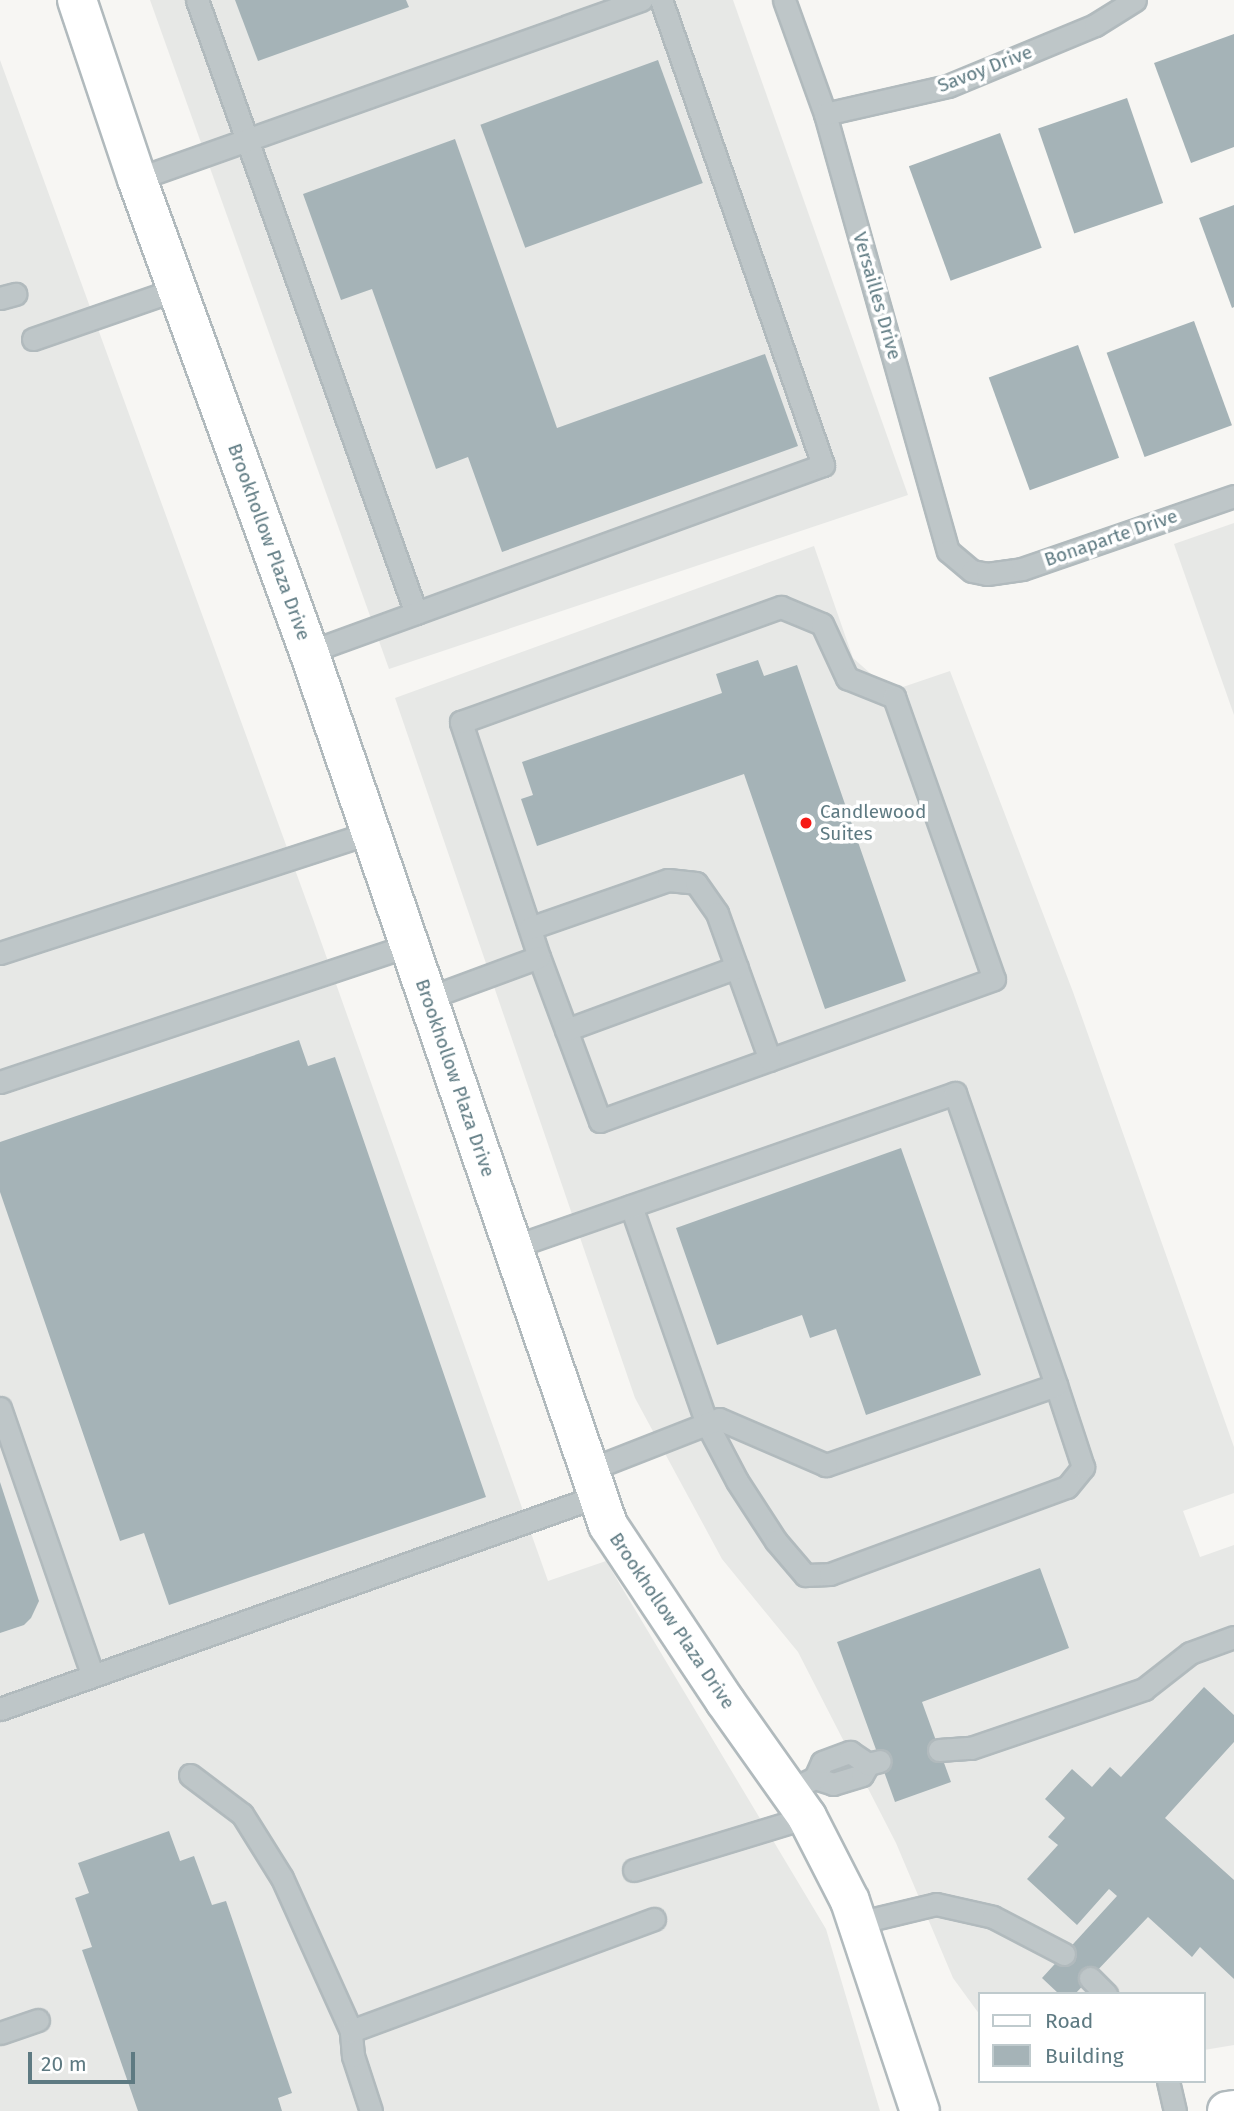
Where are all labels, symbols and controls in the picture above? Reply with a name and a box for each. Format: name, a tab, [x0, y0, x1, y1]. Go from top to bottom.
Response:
street label: Savoy Drive	[934, 41, 1036, 97]
street label: Versailles Drive	[848, 230, 906, 362]
street label: Brookhollow Plaza Drive	[223, 440, 315, 644]
street label: Bonaparte Drive	[1041, 505, 1181, 571]
place label: Candlewood Suites	[820, 801, 926, 845]
marker: Candlewood Suites	[798, 815, 814, 831]
street label: Brookhollow Plaza Drive	[410, 976, 500, 1180]
street label: Brookhollow Plaza Drive	[604, 1528, 740, 1714]
legend	[978, 1992, 1206, 2083]
text: Road	[1045, 2008, 1093, 2034]
scale bar	[32, 2038, 138, 2082]
text: Building	[1045, 2043, 1124, 2069]
text: 20 m	[41, 2051, 87, 2077]

